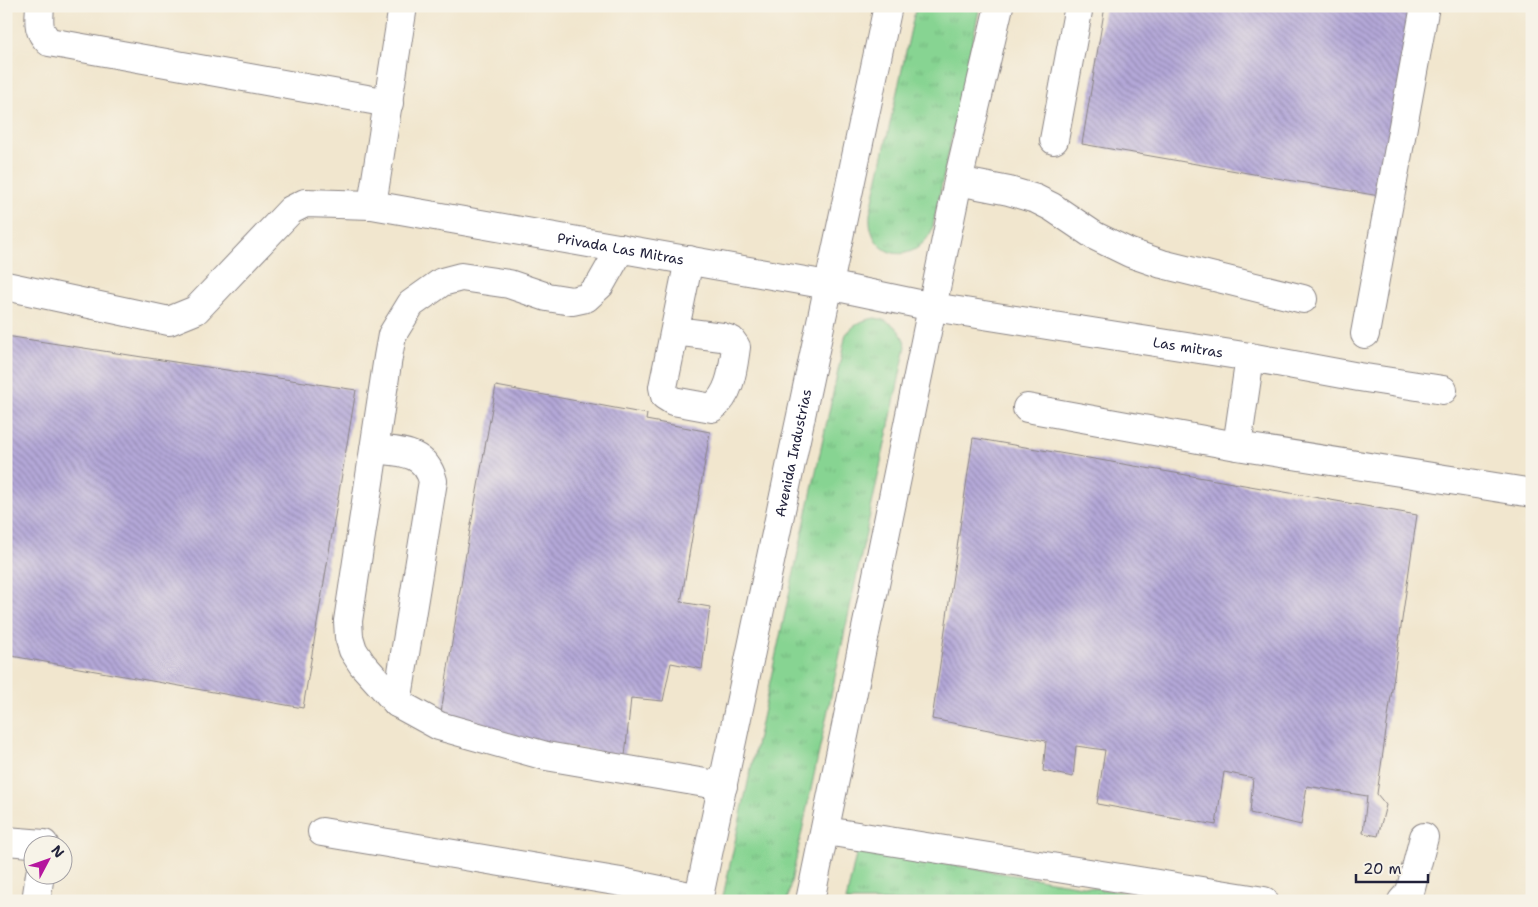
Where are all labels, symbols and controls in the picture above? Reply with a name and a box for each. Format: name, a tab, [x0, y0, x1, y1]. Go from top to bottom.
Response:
street label: Privada Las Mitras	[556, 229, 686, 269]
street label: Las mitras	[1152, 333, 1225, 362]
street label: Avenida Industrias	[771, 387, 815, 519]
north arrow	[22, 834, 72, 884]
text: N	[47, 841, 68, 862]
scale bar	[1356, 852, 1428, 884]
text: 20 m	[1363, 859, 1402, 879]

